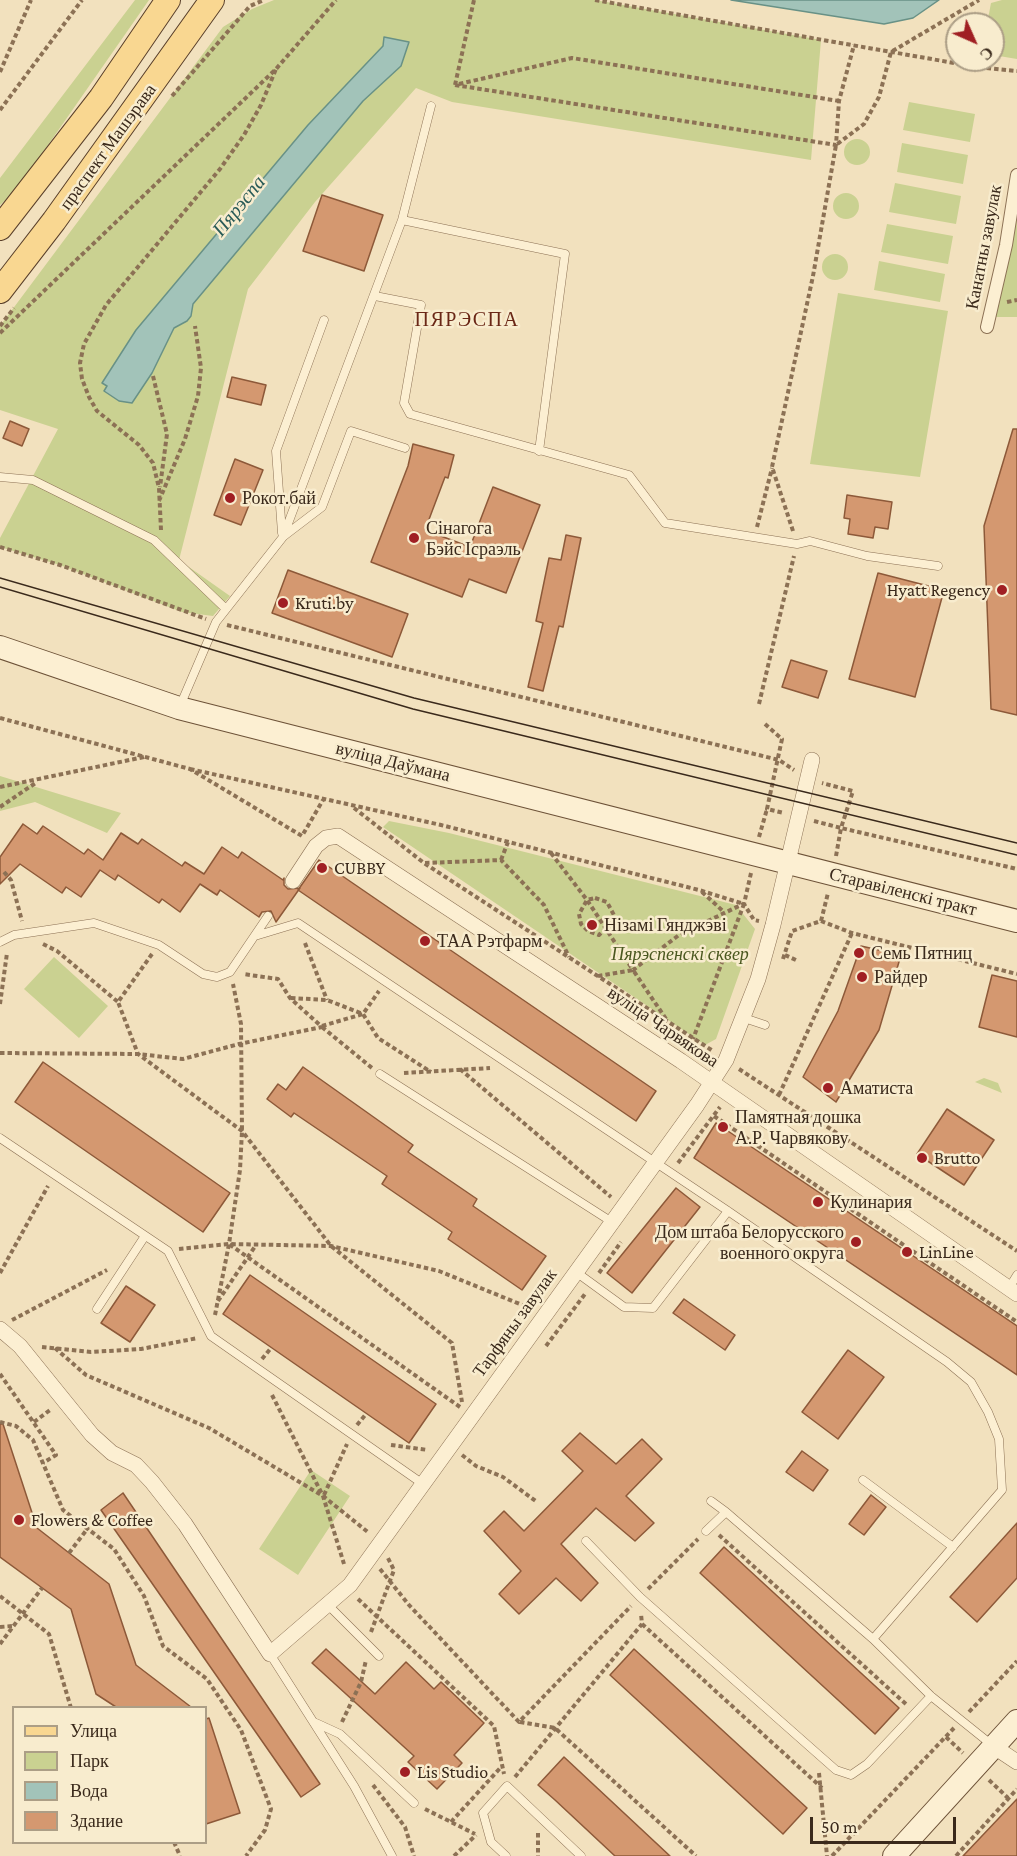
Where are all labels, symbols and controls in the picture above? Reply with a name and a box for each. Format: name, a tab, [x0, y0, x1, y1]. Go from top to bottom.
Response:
north arrow	[945, 12, 1005, 72]
text: С	[977, 44, 997, 64]
street label: праспект Машэрава	[55, 80, 161, 214]
water label: Пярэспа	[207, 171, 271, 241]
street label: Канатны завулак	[961, 183, 1007, 311]
district label: ПЯРЭСПА	[415, 308, 519, 332]
place label: Рокот.бай	[242, 487, 316, 509]
marker: Рокот.бай	[223, 491, 237, 505]
place label: Сінагога Бэйс Ісраэль	[426, 517, 521, 560]
marker: Сінагога Бэйс Ісраэль	[407, 531, 421, 545]
place label: Hyatt Regency	[887, 579, 990, 601]
marker: Hyatt Regency	[995, 583, 1009, 597]
place label: Kruti.by	[295, 592, 354, 614]
marker: Kruti.by	[276, 596, 290, 610]
street label: вуліца Даўмана	[334, 737, 452, 787]
place label: CUBBY	[334, 857, 385, 879]
marker: CUBBY	[315, 861, 329, 875]
street label: Старавіленскі тракт	[827, 863, 979, 921]
place label: Нізамі Гянджэві	[604, 914, 727, 936]
marker: Нізамі Гянджэві	[585, 918, 599, 932]
place label: ТАА Рэтфарм	[437, 930, 542, 952]
marker: ТАА Рэтфарм	[418, 934, 432, 948]
place label: Семь Пятниц	[871, 942, 972, 964]
park label: Пярэспенскі сквер	[611, 943, 749, 965]
marker: Семь Пятниц	[852, 946, 866, 960]
place label: Райдер	[874, 966, 928, 988]
marker: Райдер	[855, 970, 869, 984]
street label: вуліца Чарвякова	[603, 982, 723, 1072]
place label: Аматиста	[840, 1077, 913, 1099]
marker: Аматиста	[821, 1081, 835, 1095]
place label: Памятная дошка А.Р. Чарвякову	[735, 1106, 861, 1148]
marker: Памятная дошка А.Р. Чарвякову	[716, 1120, 730, 1134]
place label: Brutto	[934, 1147, 981, 1169]
marker: Brutto	[915, 1151, 929, 1165]
place label: Кулинария	[830, 1191, 912, 1213]
marker: Кулинария	[811, 1195, 825, 1209]
place label: Дом штаба Белорусского военного округа	[655, 1221, 844, 1264]
marker: Дом штаба Белорусского военного округа	[849, 1235, 863, 1249]
place label: LinLine	[919, 1241, 974, 1263]
marker: LinLine	[900, 1245, 914, 1259]
street label: Тарфяны завулак	[468, 1264, 562, 1382]
place label: Flowers & Coffee	[31, 1509, 153, 1531]
marker: Flowers & Coffee	[12, 1513, 26, 1527]
legend	[12, 1706, 207, 1844]
text: Улица	[70, 1721, 117, 1741]
text: Парк	[70, 1751, 109, 1771]
place label: Lis Studio	[417, 1761, 488, 1783]
marker: Lis Studio	[398, 1765, 412, 1779]
text: Вода	[70, 1781, 108, 1801]
scale bar	[813, 1805, 958, 1843]
text: Здание	[70, 1811, 123, 1831]
text: 50 m	[821, 1817, 858, 1837]

